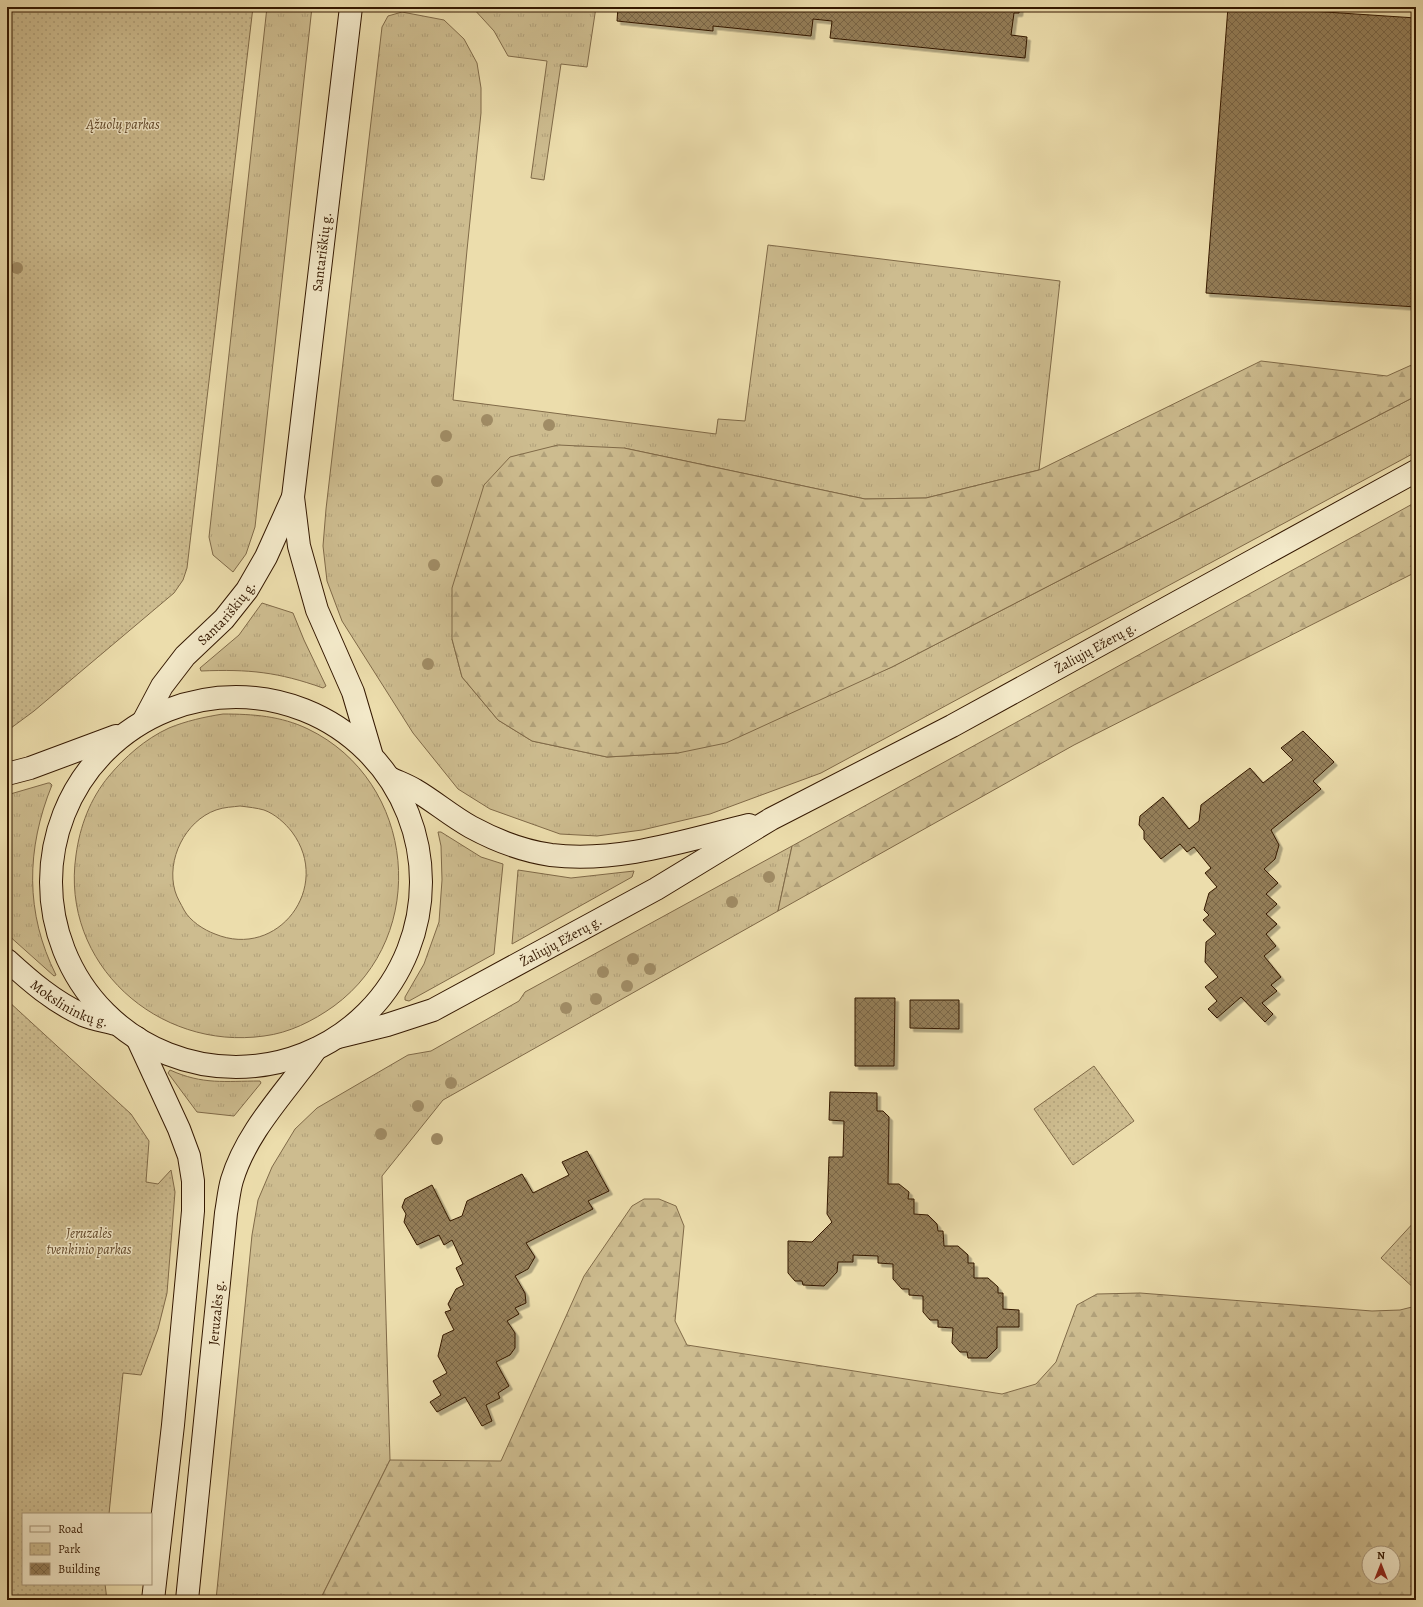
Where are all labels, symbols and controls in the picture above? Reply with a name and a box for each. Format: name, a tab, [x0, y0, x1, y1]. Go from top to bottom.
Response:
park label: Ąžuolų parkas	[85, 115, 160, 134]
street label: Santariškių g.	[308, 211, 336, 293]
street label: Santariškių g.	[193, 577, 260, 649]
street label: Žaliųjų Ežerų g.	[1051, 617, 1140, 678]
street label: Žaliųjų Ežerų g.	[516, 911, 605, 971]
street label: Mokslininkų g.	[26, 975, 110, 1031]
park label: Jeruzalės tvenkinio parkas	[46, 1224, 132, 1259]
street label: Jeruzalės g.	[203, 1279, 229, 1346]
legend	[22, 1513, 152, 1585]
text: Road	[58, 1521, 84, 1537]
text: Park	[58, 1541, 81, 1557]
north arrow	[1361, 1545, 1401, 1585]
text: N	[1377, 1548, 1385, 1563]
text: Building	[58, 1561, 100, 1577]

